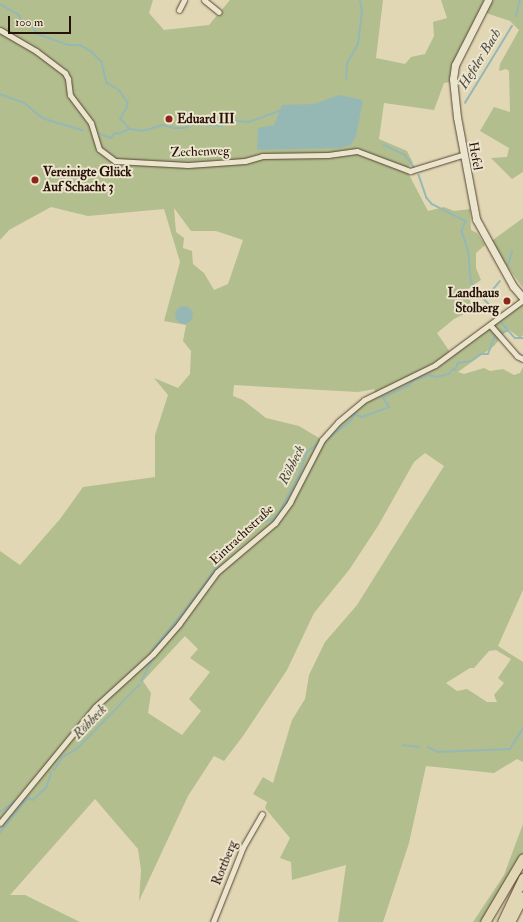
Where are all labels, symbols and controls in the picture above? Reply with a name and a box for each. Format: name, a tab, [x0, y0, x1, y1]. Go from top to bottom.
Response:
scale bar	[10, 8, 73, 34]
text: 100 m	[15, 15, 43, 30]
water label: Hefeler Bach	[455, 26, 505, 92]
place label: Eduard III	[177, 111, 234, 127]
marker: Eduard III	[164, 114, 174, 124]
street label: Hefel	[465, 140, 485, 172]
street label: Zechenweg	[170, 143, 230, 161]
place label: Vereinigte Glück Auf Schacht 3	[43, 165, 132, 196]
marker: Vereinigte Glück Auf Schacht 3	[30, 175, 40, 185]
place label: Landhaus Stolberg	[448, 286, 499, 317]
marker: Landhaus Stolberg	[502, 296, 512, 306]
water label: Röbbeck	[275, 443, 309, 487]
street label: Eintrachtstraße	[207, 502, 277, 568]
water label: Röbbeck	[70, 701, 110, 743]
street label: Rottberg	[209, 838, 241, 888]

